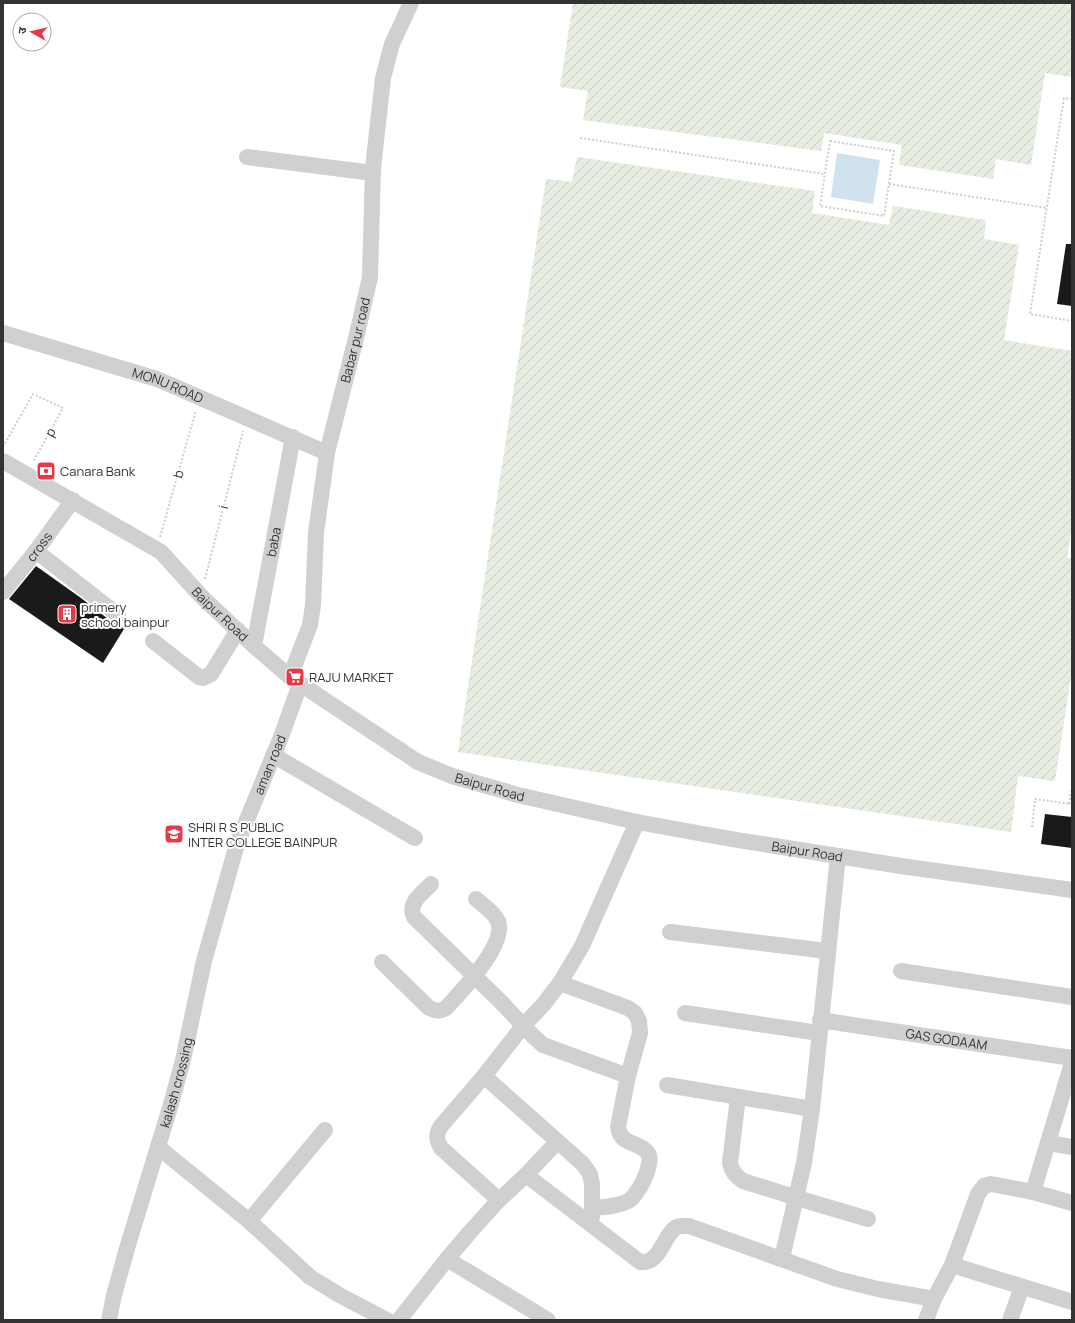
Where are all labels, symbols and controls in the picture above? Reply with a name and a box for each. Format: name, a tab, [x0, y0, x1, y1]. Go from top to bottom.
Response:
north arrow	[12, 12, 52, 52]
text: उ	[14, 26, 30, 35]
street label: Babar pur road	[336, 296, 374, 385]
street label: MONU ROAD	[130, 363, 207, 407]
street label: p	[40, 424, 60, 440]
bank icon: Canara Bank	[35, 460, 57, 482]
place label: Canara Bank	[60, 462, 136, 480]
street label: b	[168, 468, 188, 480]
street label: i	[214, 503, 232, 511]
street label: baba	[262, 525, 285, 558]
street label: cross	[22, 528, 56, 565]
street label: Baipur Road	[188, 583, 252, 645]
place label: primery school bainpur	[81, 598, 170, 631]
building icon: primery school bainpur	[56, 603, 78, 625]
supermarket icon: RAJU MARKET	[284, 666, 306, 688]
place label: RAJU MARKET	[309, 668, 394, 686]
street label: aman road	[249, 732, 290, 797]
street label: Baipur Road	[453, 768, 526, 805]
place label: SHRI R S PUBLIC INTER COLLEGE BAINPUR	[188, 818, 337, 851]
school or university icon: SHRI R S PUBLIC INTER COLLEGE BAINPUR	[163, 823, 185, 845]
street label: Baipur Road	[770, 837, 844, 866]
street label: GAS GODAAM	[904, 1024, 989, 1054]
street label: kalash crossing	[155, 1036, 197, 1130]

